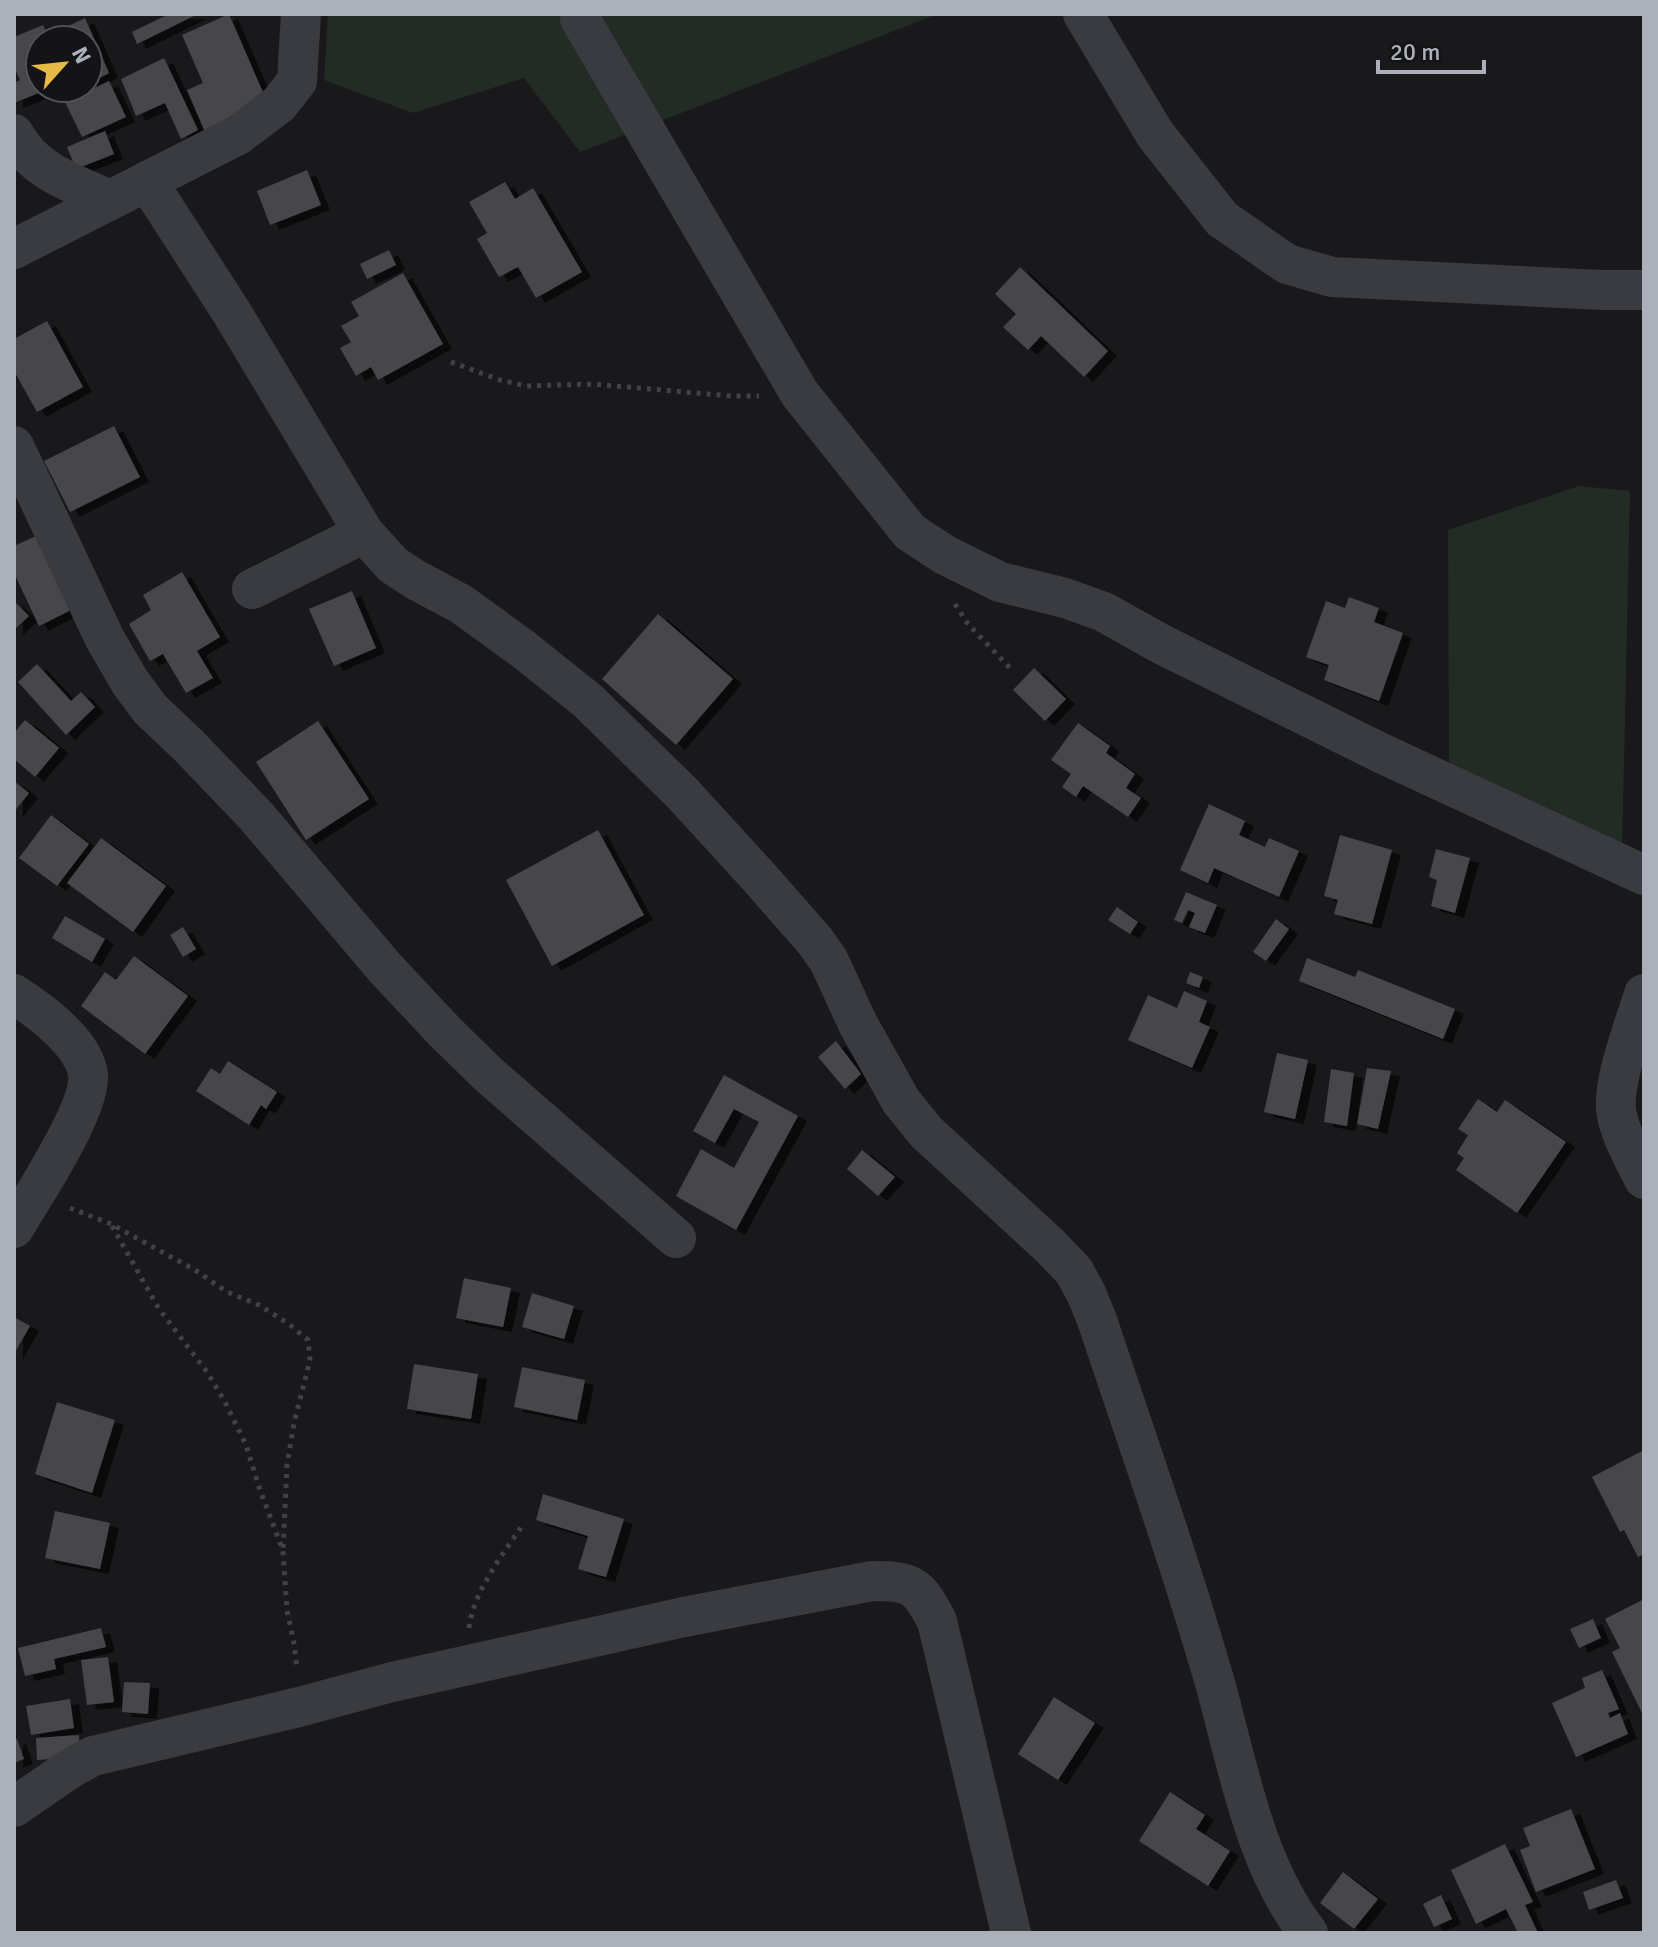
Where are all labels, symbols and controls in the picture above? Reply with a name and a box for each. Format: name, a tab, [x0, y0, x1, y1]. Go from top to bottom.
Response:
north arrow	[24, 24, 104, 104]
scale bar	[1378, 24, 1484, 74]
text: 20 m	[1390, 37, 1440, 67]
text: N	[66, 42, 97, 68]

